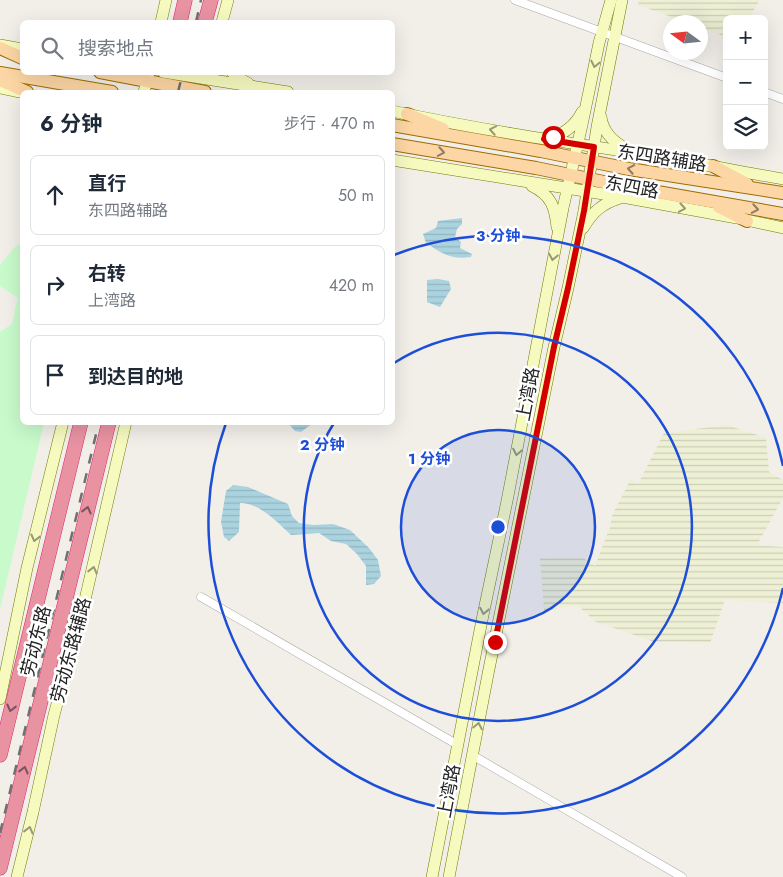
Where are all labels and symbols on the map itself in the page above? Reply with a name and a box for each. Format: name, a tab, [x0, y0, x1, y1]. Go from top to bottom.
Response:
north arrow	[663, 15, 708, 60]
one-way arrow	[590, 60, 601, 69]
one-way arrow	[489, 126, 498, 136]
route start	[542, 126, 565, 149]
street label: 东四路辅路	[616, 138, 708, 178]
one-way arrow	[436, 147, 445, 157]
one-way arrow	[627, 165, 635, 175]
street label: 东四路	[603, 169, 661, 205]
one-way arrow	[678, 203, 687, 213]
one-way arrow	[751, 203, 760, 214]
text: 3 分钟	[476, 225, 520, 247]
one-way arrow	[549, 253, 559, 262]
street label: 上湾路	[510, 365, 546, 423]
text: 2 分钟	[300, 434, 344, 456]
one-way arrow	[512, 447, 523, 456]
text: 1 分钟	[408, 448, 450, 470]
one-way arrow	[81, 506, 92, 515]
centre of rings	[489, 518, 507, 536]
one-way arrow	[30, 533, 40, 541]
one-way arrow	[87, 565, 98, 574]
street label: 劳动东路辅路	[44, 594, 98, 706]
street label: 劳动东路	[15, 603, 57, 679]
one-way arrow	[479, 606, 490, 615]
route end	[484, 631, 507, 654]
one-way arrow	[7, 703, 17, 711]
one-way arrow	[472, 722, 483, 731]
street label: 上湾路	[431, 762, 467, 820]
one-way arrow	[18, 766, 29, 775]
one-way arrow	[23, 825, 34, 834]

